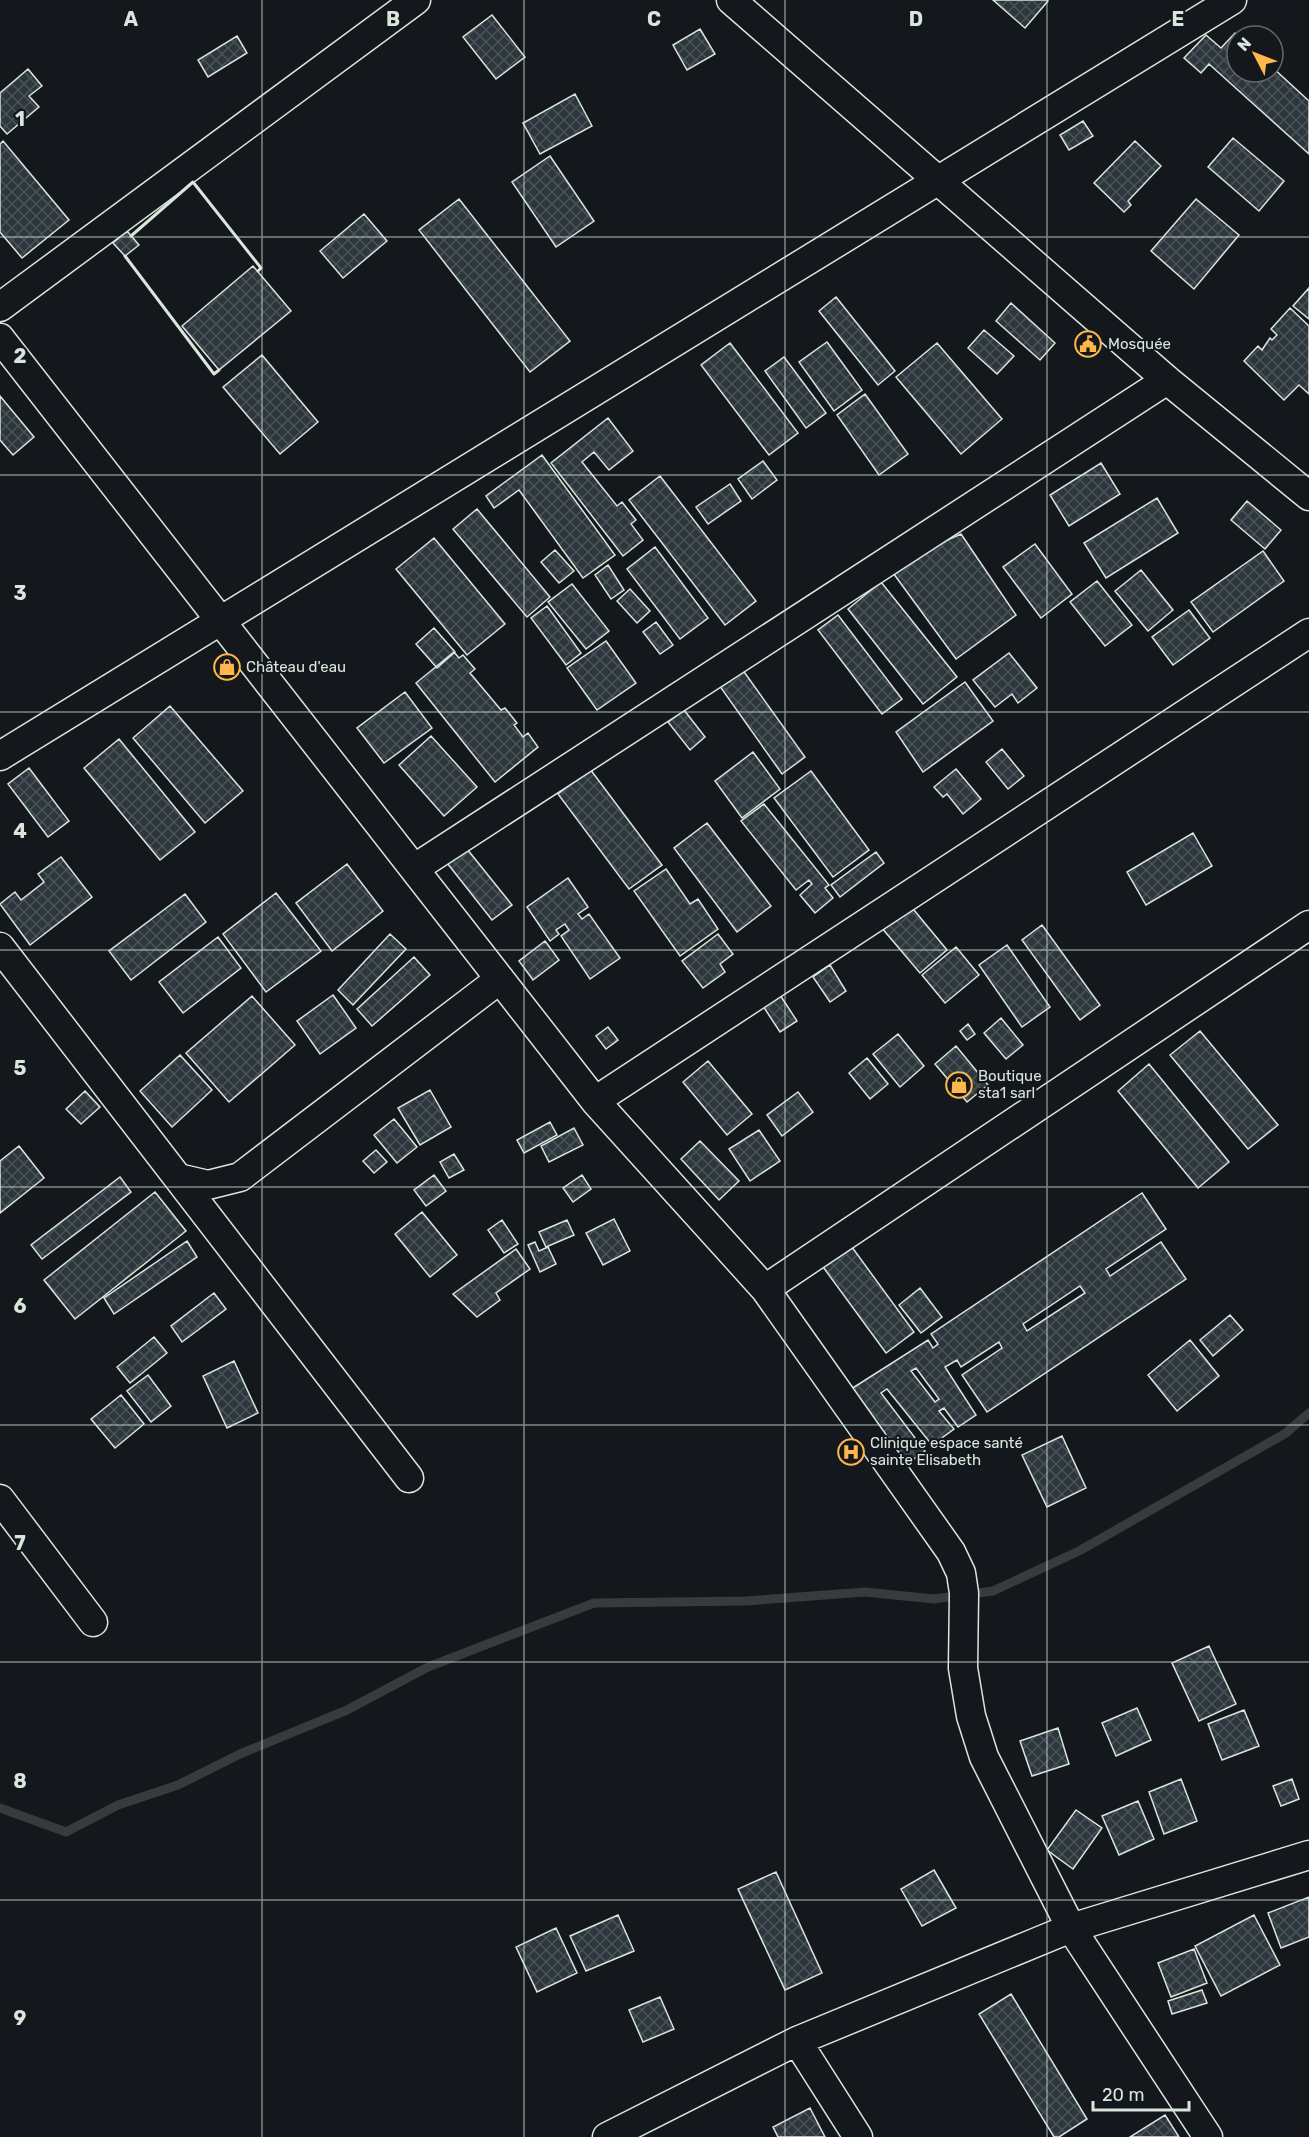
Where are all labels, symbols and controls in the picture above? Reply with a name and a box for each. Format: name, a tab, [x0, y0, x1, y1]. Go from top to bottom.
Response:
text: A	[124, 7, 139, 31]
text: B	[386, 7, 400, 31]
text: C	[647, 7, 661, 31]
text: D	[909, 7, 923, 31]
text: E	[1172, 7, 1184, 31]
north arrow	[1225, 24, 1285, 84]
text: N	[1233, 34, 1255, 55]
text: 1	[15, 107, 25, 131]
public building icon: Mosquée	[1073, 329, 1103, 359]
place label: Mosquée	[1108, 335, 1171, 353]
text: 2	[14, 344, 27, 368]
text: 3	[13, 581, 27, 605]
shop icon: Château d'eau	[212, 652, 242, 682]
place label: Château d'eau	[246, 658, 346, 676]
text: 4	[13, 819, 27, 843]
text: 5	[14, 1056, 27, 1080]
place label: Boutique sta1 sarl	[978, 1067, 1042, 1102]
shop icon: Boutique sta1 sarl	[944, 1070, 974, 1100]
text: 6	[13, 1294, 27, 1318]
place label: Clinique espace santé sainte Elisabeth	[870, 1434, 1023, 1469]
hospital icon: Clinique espace santé sainte Elisabeth	[836, 1437, 866, 1467]
text: 7	[14, 1531, 26, 1555]
text: 8	[13, 1769, 27, 1793]
text: 9	[14, 2006, 27, 2030]
scale bar	[1093, 2074, 1189, 2112]
text: 20 m	[1102, 2084, 1144, 2106]

